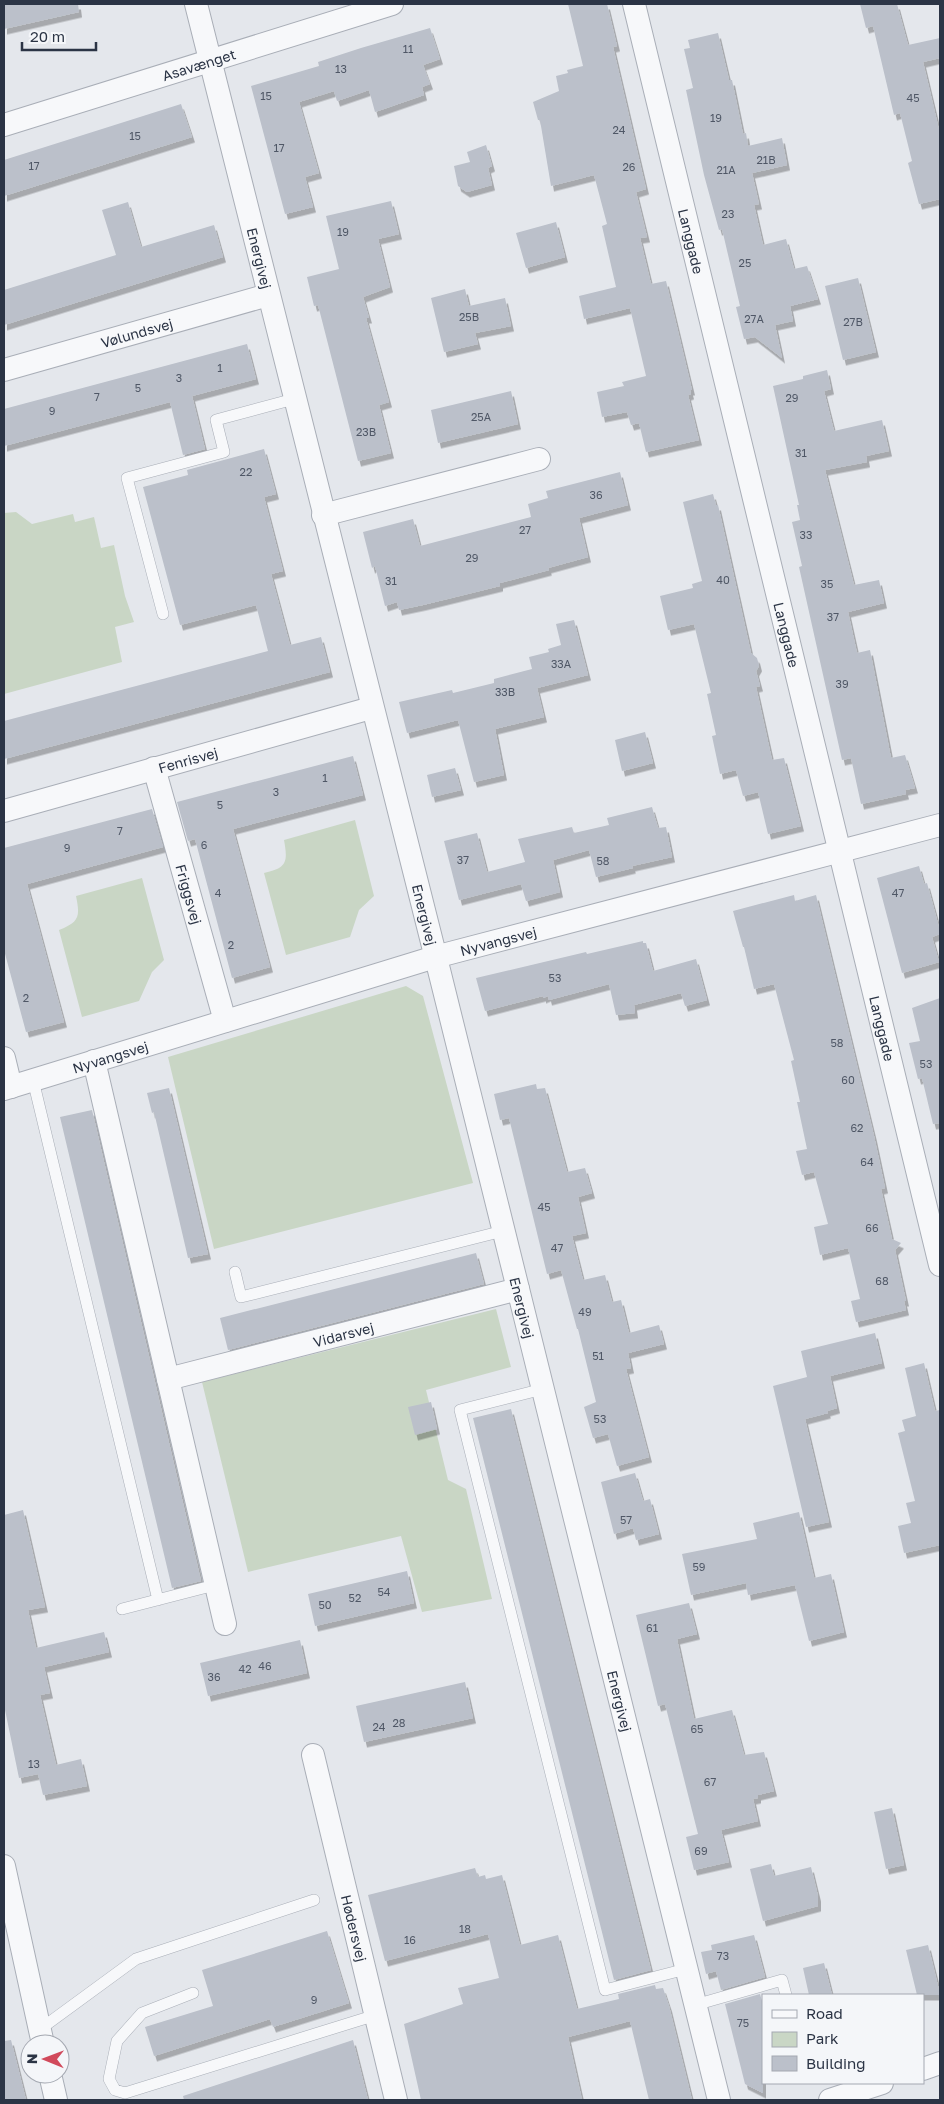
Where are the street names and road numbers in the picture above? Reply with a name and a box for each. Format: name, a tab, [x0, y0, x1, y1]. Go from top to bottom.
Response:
street label: Asavænget	[160, 45, 237, 84]
street label: Langgade	[675, 207, 708, 275]
street label: Energivej	[244, 226, 276, 290]
street label: Vølundsvej	[99, 314, 175, 351]
street label: Langgade	[771, 600, 803, 669]
street label: Fenrisvej	[156, 743, 220, 776]
street label: Friggsvej	[173, 862, 206, 926]
street label: Energivej	[409, 882, 441, 947]
street label: Nyvangsvej	[458, 922, 538, 959]
street label: Langgade	[866, 994, 899, 1063]
street label: Nyvangsvej	[70, 1037, 150, 1076]
street label: Energivej	[507, 1275, 538, 1340]
street label: Vidarsvej	[311, 1318, 375, 1350]
street label: Energivej	[604, 1668, 636, 1733]
street label: Hødersvej	[338, 1893, 371, 1963]

